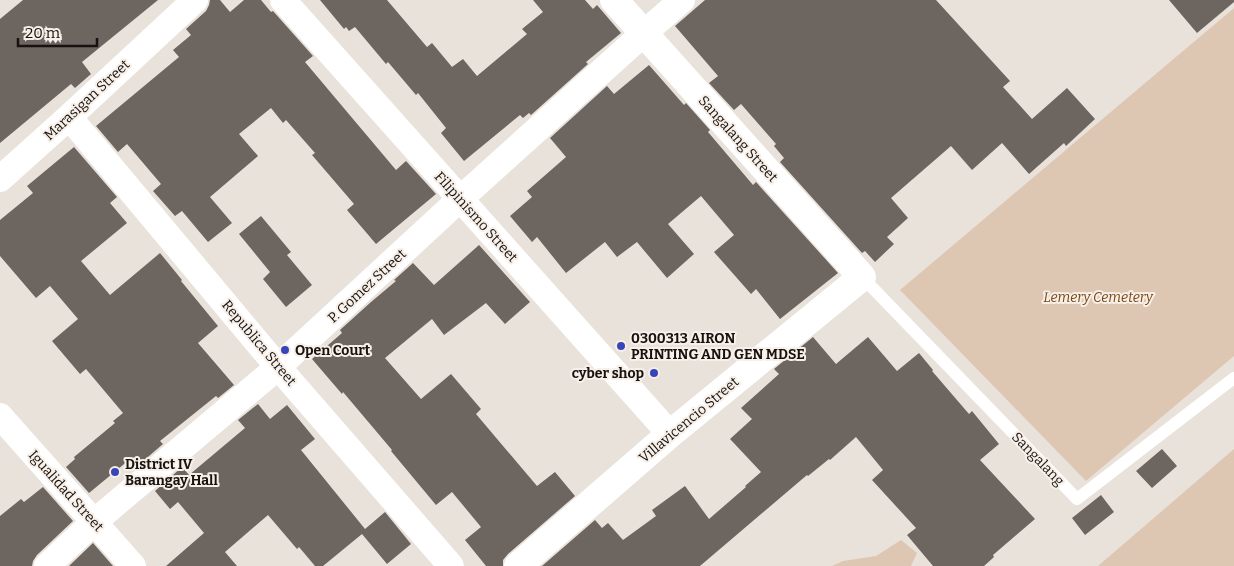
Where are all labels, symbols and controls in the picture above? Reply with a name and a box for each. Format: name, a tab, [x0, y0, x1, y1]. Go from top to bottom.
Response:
scale bar	[18, 15, 96, 47]
text: 20 m	[25, 24, 61, 42]
street label: Marasigan Street	[41, 56, 133, 144]
street label: Sangalang Street	[695, 92, 781, 186]
street label: Filipinismo Street	[431, 168, 521, 266]
street label: P. Gomez Street	[324, 245, 410, 327]
park label: Lemery Cemetery	[1043, 289, 1154, 306]
street label: Republica Street	[218, 297, 300, 389]
place label: 0300313 AIRON PRINTING AND GEN MDSE	[631, 330, 805, 363]
marker: 0300313 AIRON PRINTING AND GEN MDSE	[615, 340, 627, 352]
place label: Open Court	[295, 342, 371, 359]
marker: Open Court	[279, 344, 291, 356]
place label: cyber shop	[572, 365, 644, 382]
marker: cyber shop	[648, 367, 660, 379]
street label: Villavicencio Street	[636, 373, 742, 467]
street label: Sangalang	[1008, 429, 1068, 490]
street label: Igualidad Street	[25, 447, 107, 535]
place label: District IV Barangay Hall	[125, 456, 218, 489]
marker: District IV Barangay Hall	[109, 466, 121, 478]

